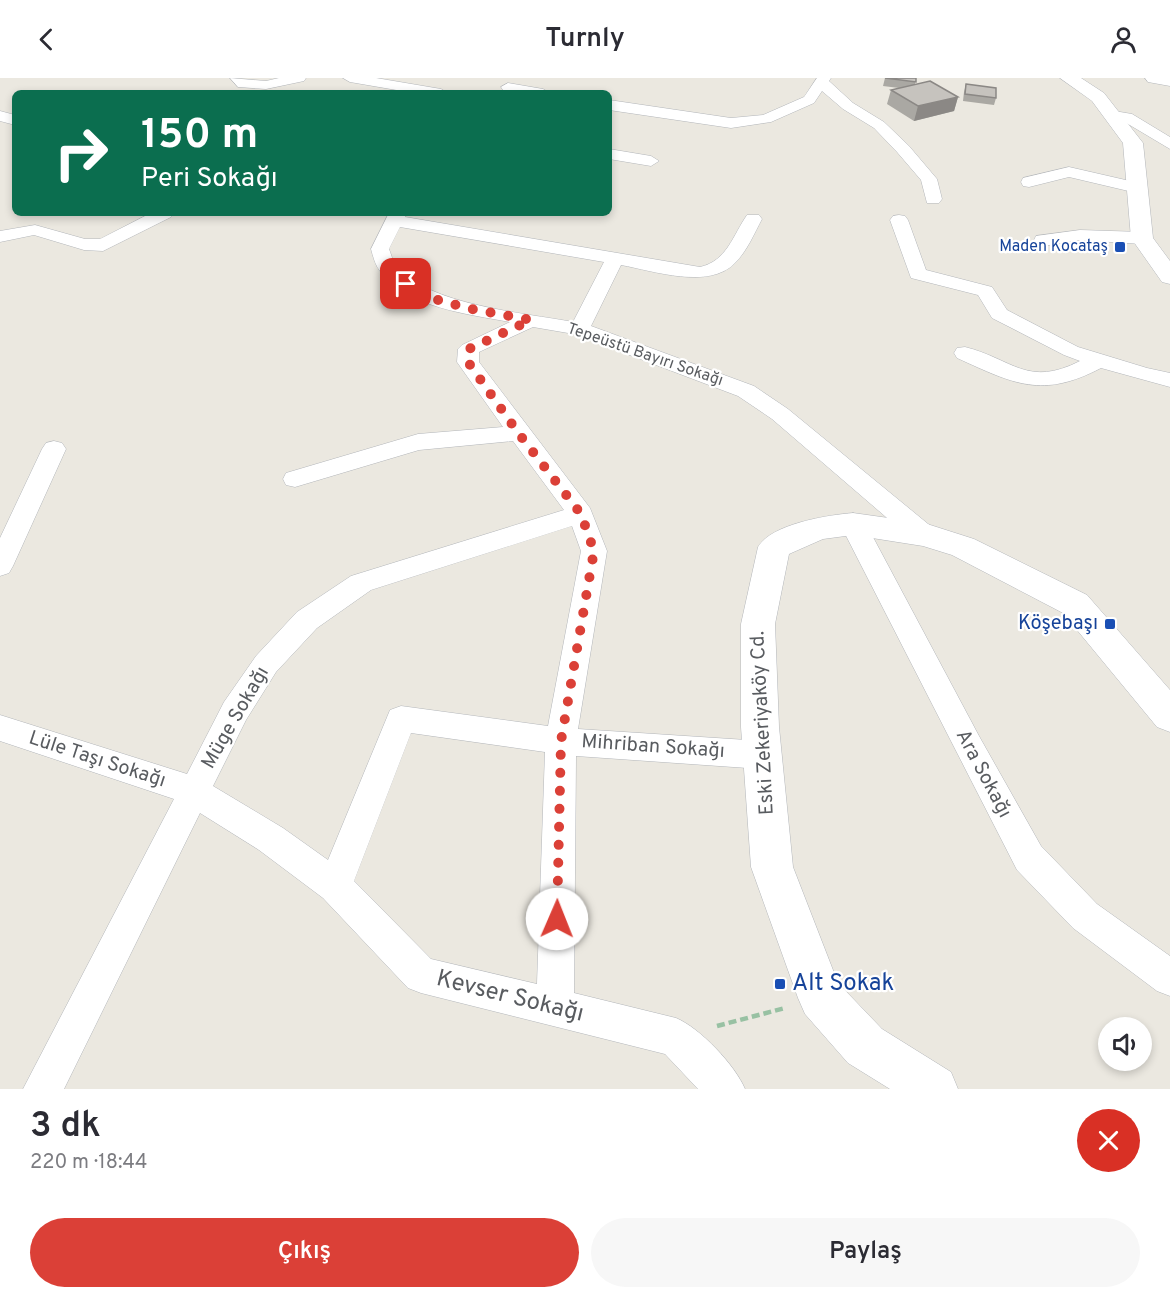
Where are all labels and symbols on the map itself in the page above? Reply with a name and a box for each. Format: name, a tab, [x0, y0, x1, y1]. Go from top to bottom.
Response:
place label: Maden Kocataş	[999, 237, 1108, 257]
marker: Maden Kocataş	[1113, 240, 1127, 254]
pin	[380, 258, 431, 309]
street label: Tepeüstü Bayırı Sokağı	[564, 319, 726, 391]
place label: Köşebaşı	[1018, 611, 1098, 637]
marker: Köşebaşı	[1103, 617, 1117, 631]
street label: Eski Zekeriyaköy Cd.	[745, 630, 781, 816]
street label: Müge Sokağı	[196, 662, 276, 774]
street label: Ara Sokağı	[949, 725, 1017, 823]
street label: Lüle Taşı Sokağı	[25, 726, 169, 794]
street label: Mihriban Sokağı	[580, 729, 726, 765]
position arrow	[525, 887, 589, 951]
street label: Kevser Sokağı	[433, 964, 587, 1030]
place label: Alt Sokak	[792, 969, 894, 999]
marker: Alt Sokak	[773, 977, 787, 991]

